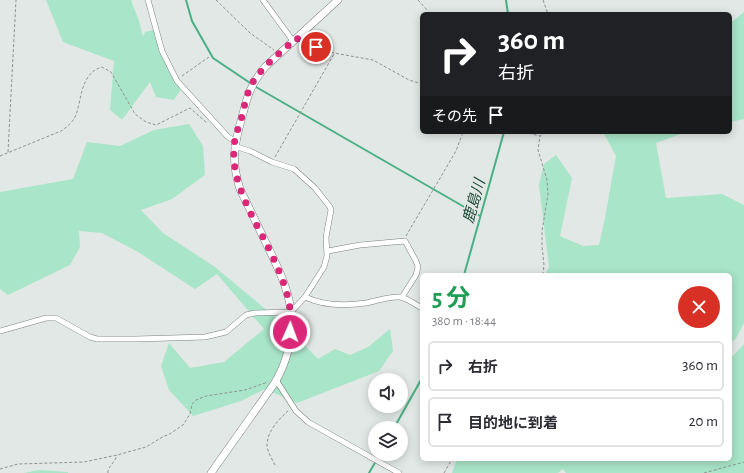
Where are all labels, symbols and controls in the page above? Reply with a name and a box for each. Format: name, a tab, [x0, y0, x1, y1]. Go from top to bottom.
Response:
text: 360 m	[498, 27, 565, 55]
icon: right	[432, 28, 484, 80]
pin	[299, 30, 333, 64]
icon: arrive	[305, 36, 327, 58]
text: 右折	[498, 65, 534, 83]
icon: arrive	[485, 104, 507, 126]
text: その先	[432, 109, 477, 124]
water label: 鹿島川	[460, 175, 488, 225]
button: close	[678, 286, 720, 328]
text: 5 分	[432, 287, 470, 311]
position arrow	[269, 311, 311, 353]
text: 380 m · 18:44	[432, 315, 496, 328]
icon: right	[434, 355, 456, 377]
text: 360 m	[682, 358, 718, 373]
text: 右折	[468, 360, 498, 375]
map controls	[368, 373, 408, 461]
button: sound	[368, 373, 408, 413]
icon: arrive	[434, 411, 456, 433]
text: 20 m	[689, 414, 718, 429]
text: 目的地に到着	[468, 416, 558, 431]
button: layers	[368, 421, 408, 461]

